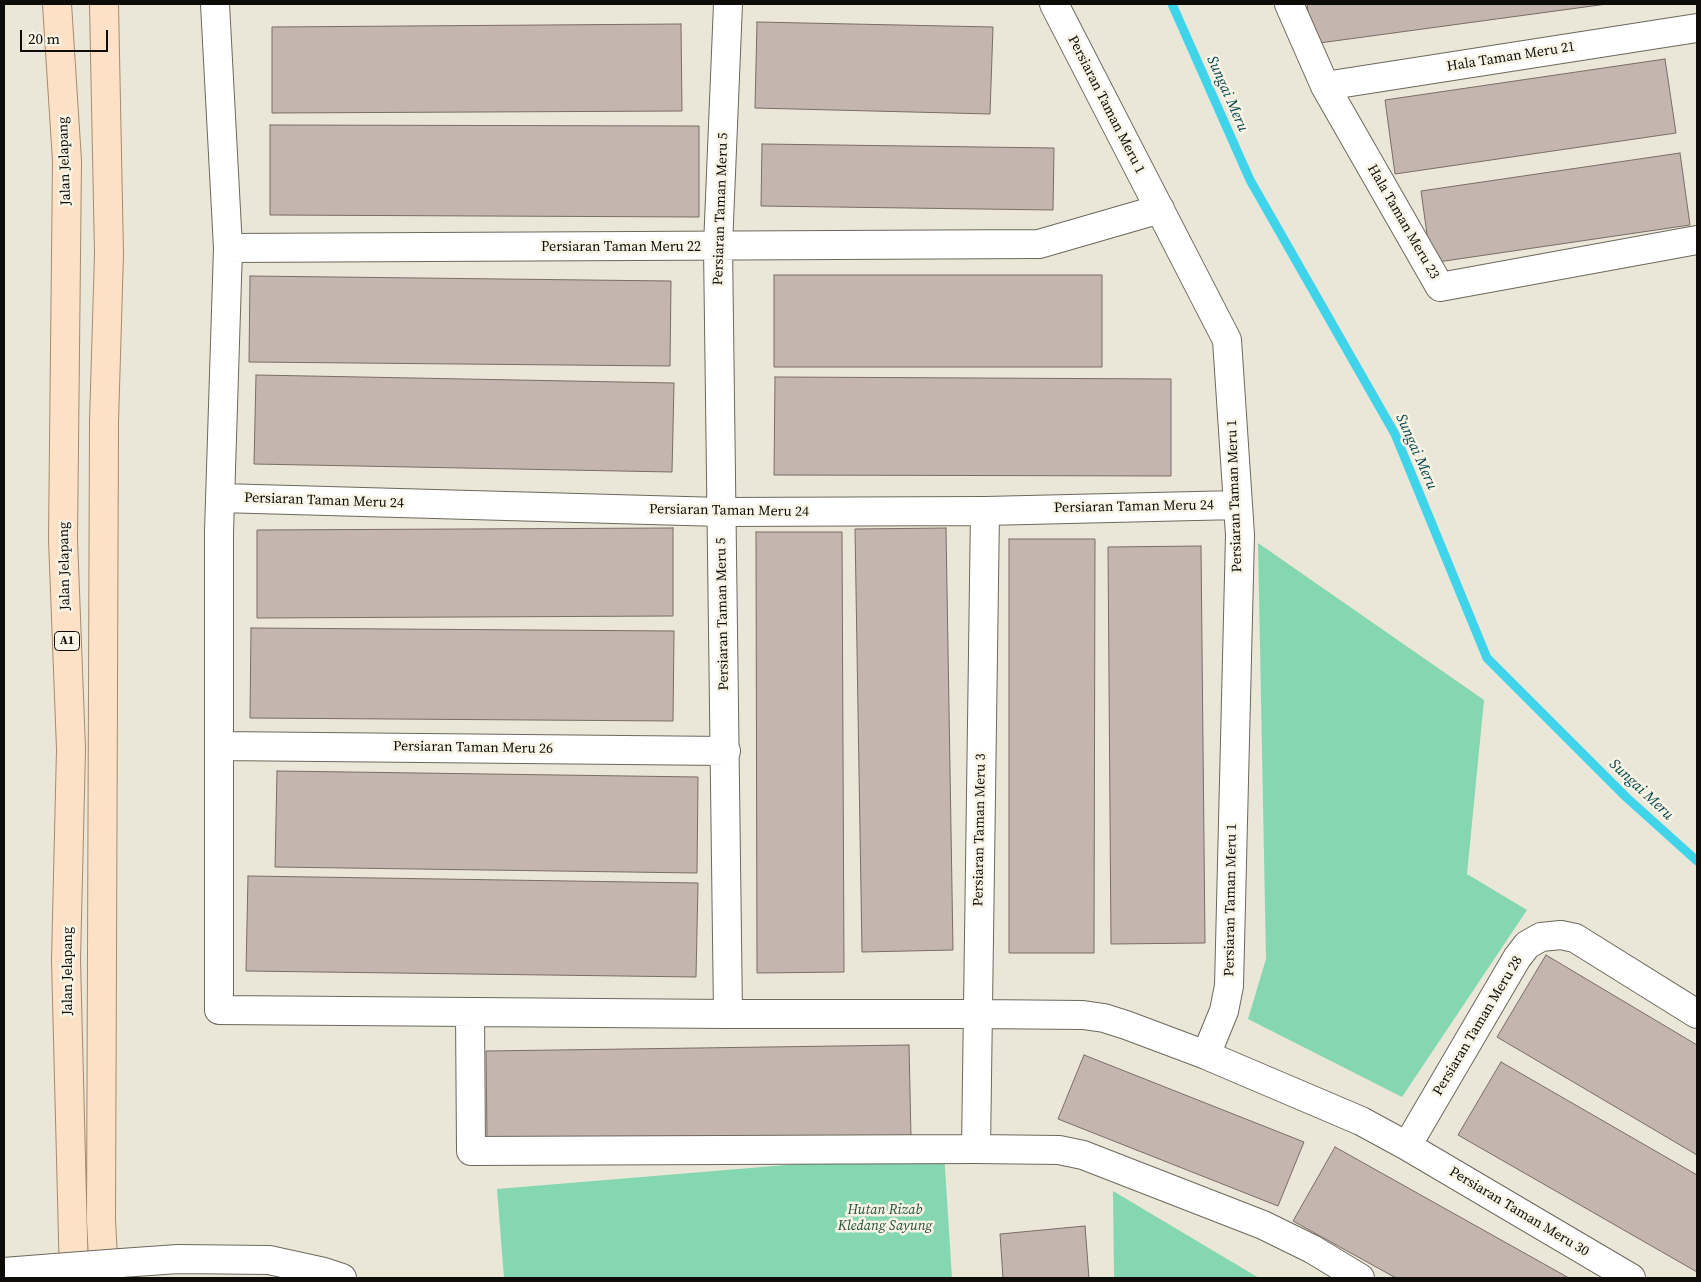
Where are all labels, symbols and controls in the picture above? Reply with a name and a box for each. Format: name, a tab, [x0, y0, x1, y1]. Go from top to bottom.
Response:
scale bar	[22, 20, 110, 52]
text: 20 m	[28, 28, 60, 49]
street label: Persiaran Taman Meru 1	[1064, 33, 1148, 177]
street label: Hala Taman Meru 21	[1446, 39, 1576, 75]
water label: Sungai Meru	[1202, 53, 1252, 135]
street label: Jalan Jelapang	[55, 116, 75, 206]
street label: Persiaran Taman Meru 5	[710, 132, 732, 286]
street label: Hala Taman Meru 23	[1363, 162, 1443, 282]
street label: Persiaran Taman Meru 22	[541, 239, 701, 255]
water label: Sungai Meru	[1391, 411, 1441, 493]
street label: Persiaran Taman Meru 1	[1224, 419, 1246, 573]
street label: Persiaran Taman Meru 24	[244, 490, 404, 512]
street label: Persiaran Taman Meru 24	[1054, 497, 1214, 517]
street label: Persiaran Taman Meru 24	[649, 501, 809, 521]
street label: Jalan Jelapang	[56, 522, 74, 610]
street label: Persiaran Taman Meru 5	[713, 537, 733, 691]
road number: A1	[54, 631, 80, 650]
street label: Persiaran Taman Meru 26	[393, 738, 553, 758]
street label: Persiaran Taman Meru 3	[970, 753, 990, 907]
water label: Sungai Meru	[1605, 756, 1677, 824]
street label: Persiaran Taman Meru 1	[1221, 823, 1241, 977]
street label: Jalan Jelapang	[60, 927, 76, 1015]
street label: Persiaran Taman Meru 28	[1430, 953, 1526, 1099]
street label: Persiaran Taman Meru 30	[1446, 1164, 1592, 1260]
park label: Hutan Rizab Kledang Sayung	[838, 1202, 932, 1234]

